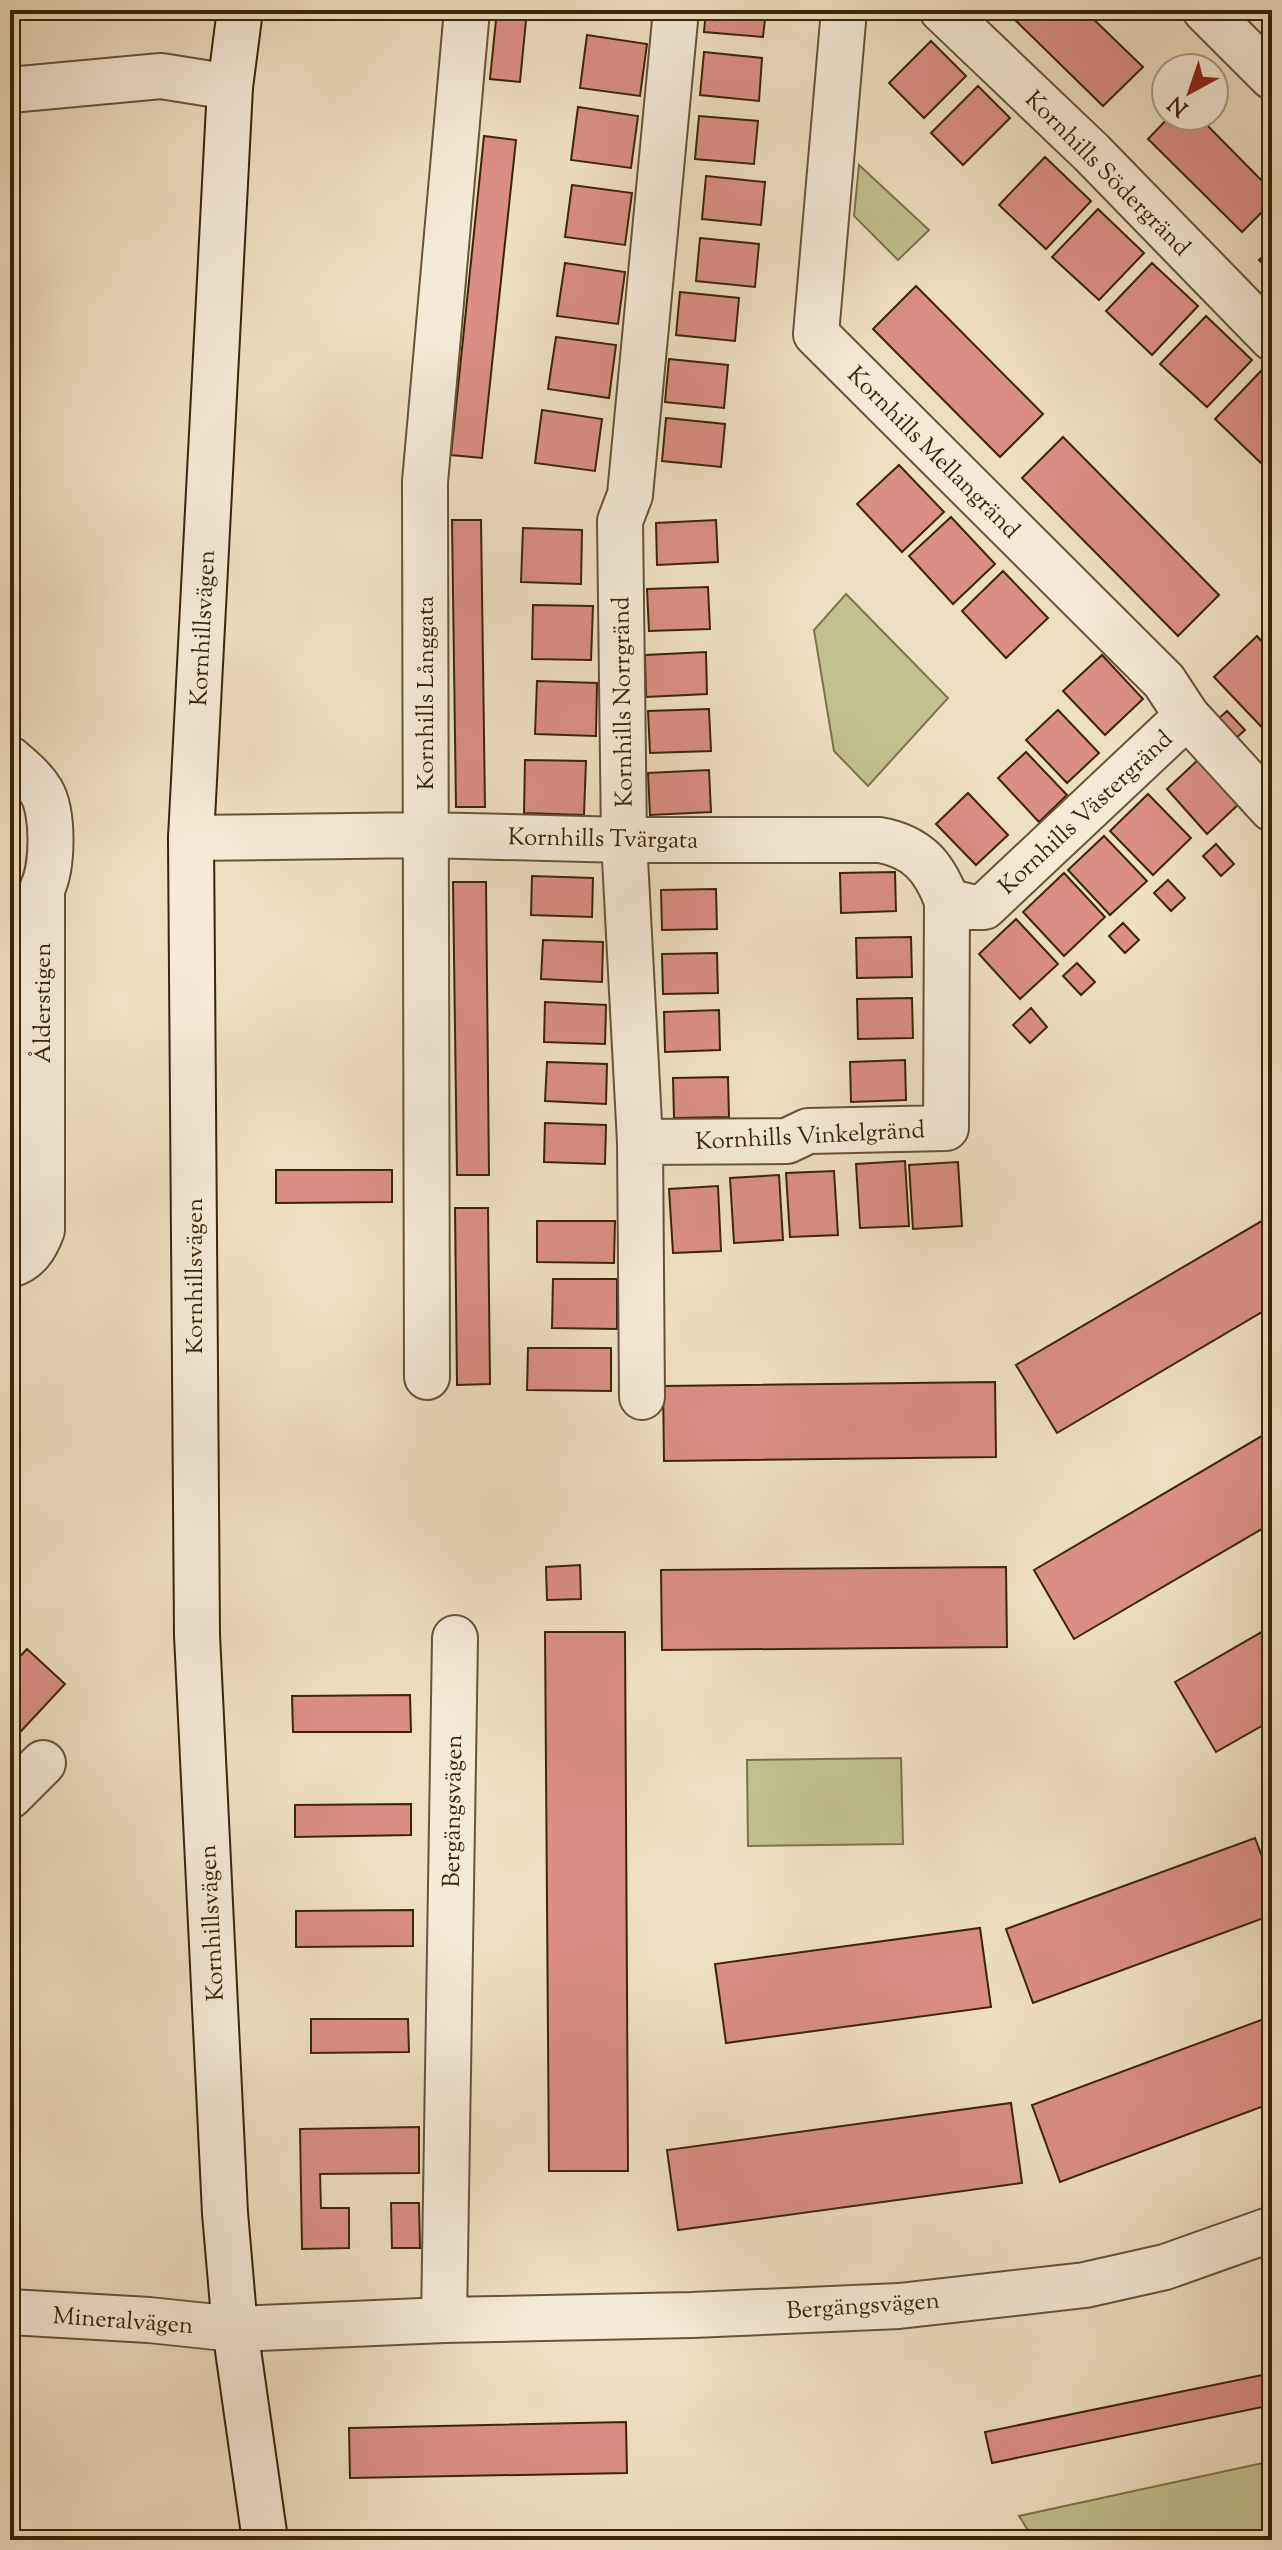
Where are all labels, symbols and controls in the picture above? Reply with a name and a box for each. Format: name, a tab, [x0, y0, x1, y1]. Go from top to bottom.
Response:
north arrow	[1150, 52, 1230, 132]
street label: Kornhills Södergränd	[1016, 84, 1197, 265]
text: N	[1162, 87, 1196, 123]
street label: Kornhills Mellangränd	[839, 359, 1027, 548]
street label: Kornhillsvägen	[183, 549, 225, 707]
street label: Kornhills Långgata	[410, 596, 444, 790]
street label: Kornhills Norrgränd	[605, 596, 643, 808]
street label: Kornhills Västergränd	[992, 723, 1182, 904]
street label: Kornhills Tvärgata	[508, 821, 698, 859]
street label: Ålderstigen	[27, 943, 61, 1063]
street label: Kornhills Vinkelgränd	[694, 1114, 926, 1160]
street label: Kornhillsvägen	[179, 1198, 213, 1354]
street label: Bergängsvägen	[436, 1734, 472, 1888]
street label: Kornhillsvägen	[192, 1844, 234, 2002]
street label: Bergängsvägen	[785, 2285, 941, 2329]
street label: Mineralvägen	[51, 2300, 194, 2344]

